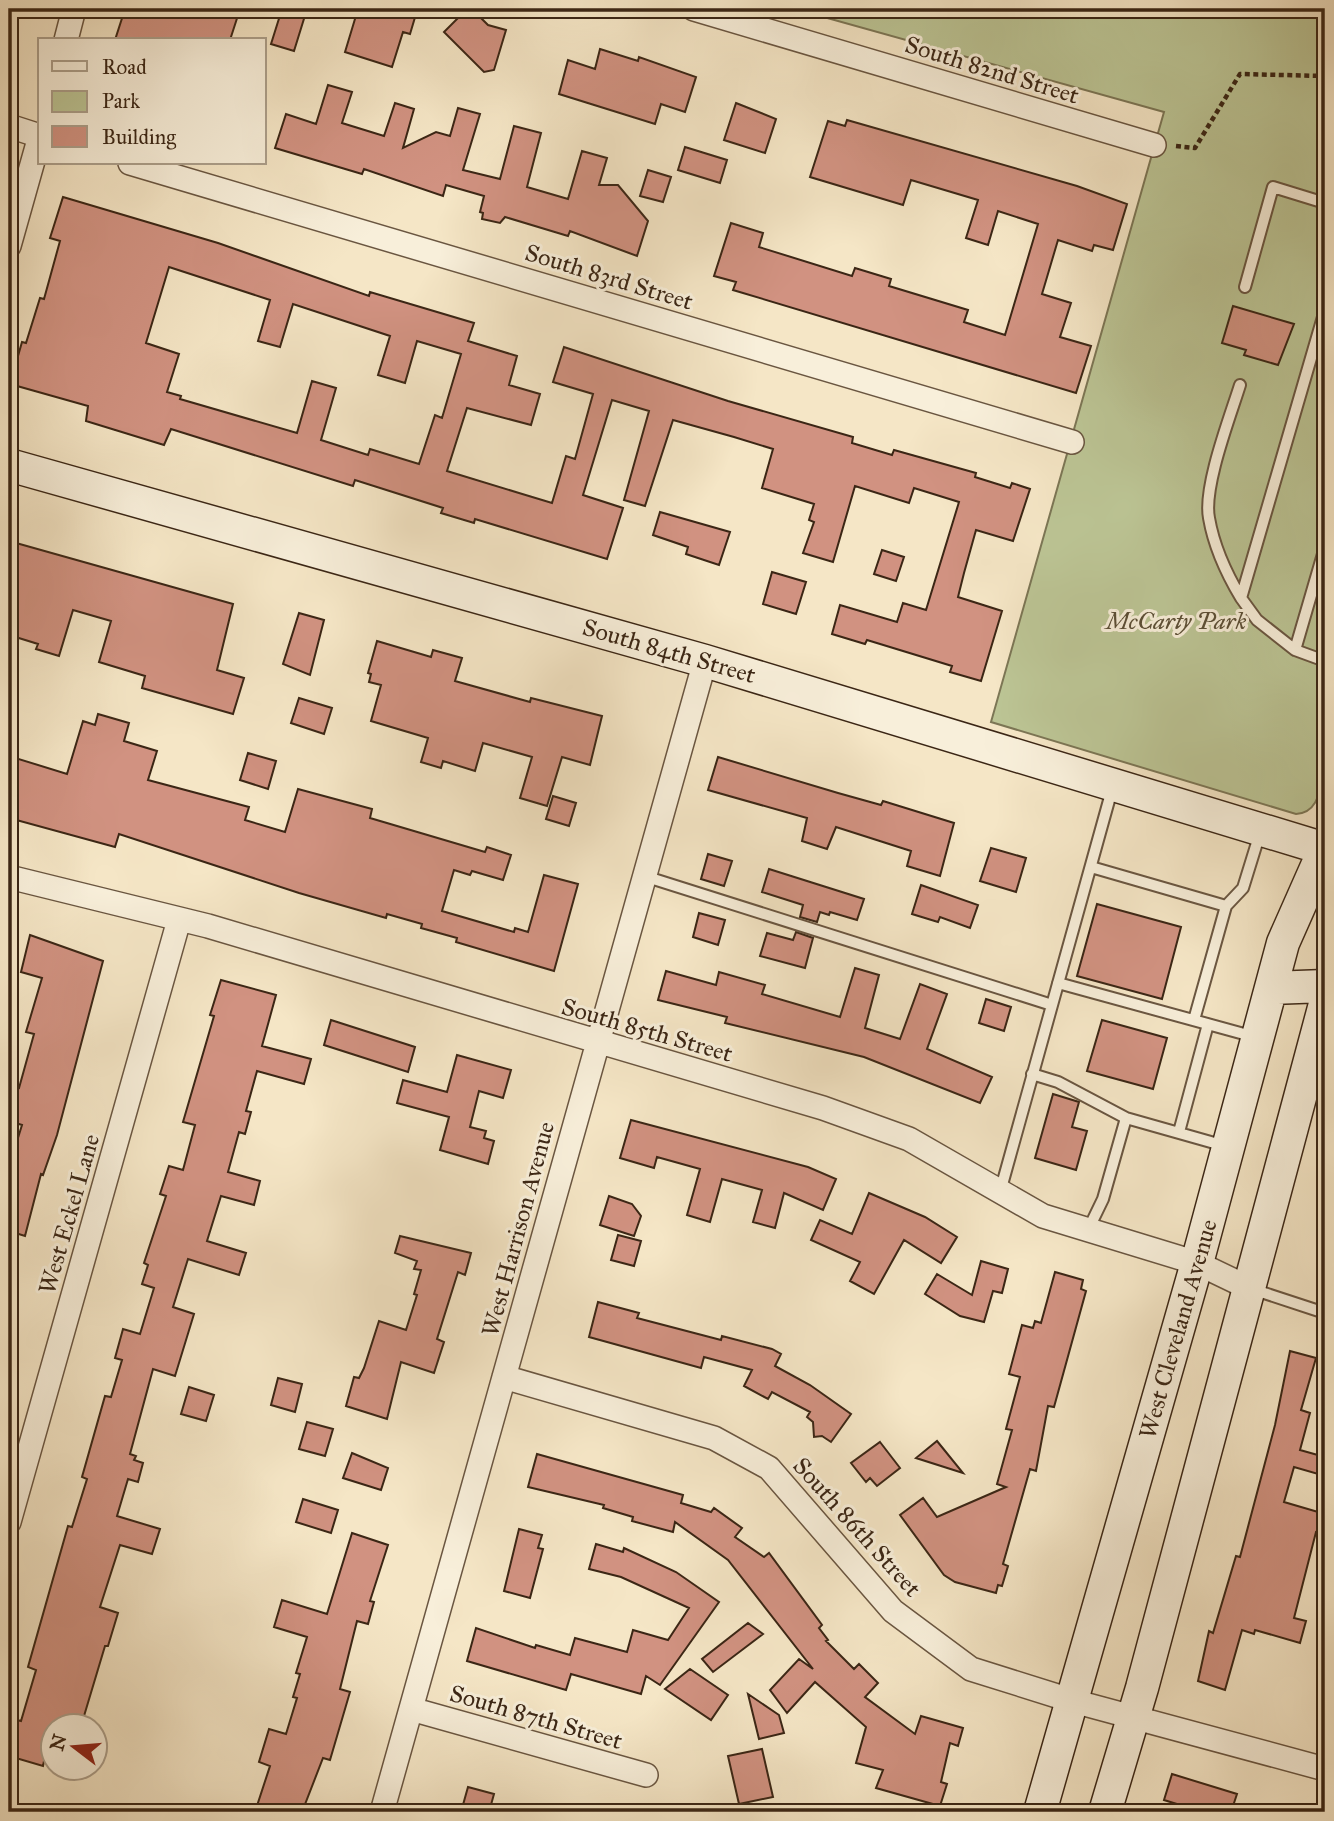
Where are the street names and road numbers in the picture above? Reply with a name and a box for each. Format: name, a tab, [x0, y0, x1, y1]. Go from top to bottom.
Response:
street label: South 82nd Street	[901, 29, 1083, 111]
street label: South 83rd Street	[521, 237, 697, 317]
street label: South 84th Street	[579, 612, 759, 690]
street label: South 85th Street	[558, 991, 736, 1069]
street label: West Harrison Avenue	[475, 1118, 561, 1340]
street label: West Eckel Lane	[32, 1131, 106, 1297]
street label: West Cleveland Avenue	[1132, 1216, 1224, 1442]
street label: South 86th Street	[786, 1451, 928, 1603]
street label: South 87th Street	[446, 1678, 626, 1756]

